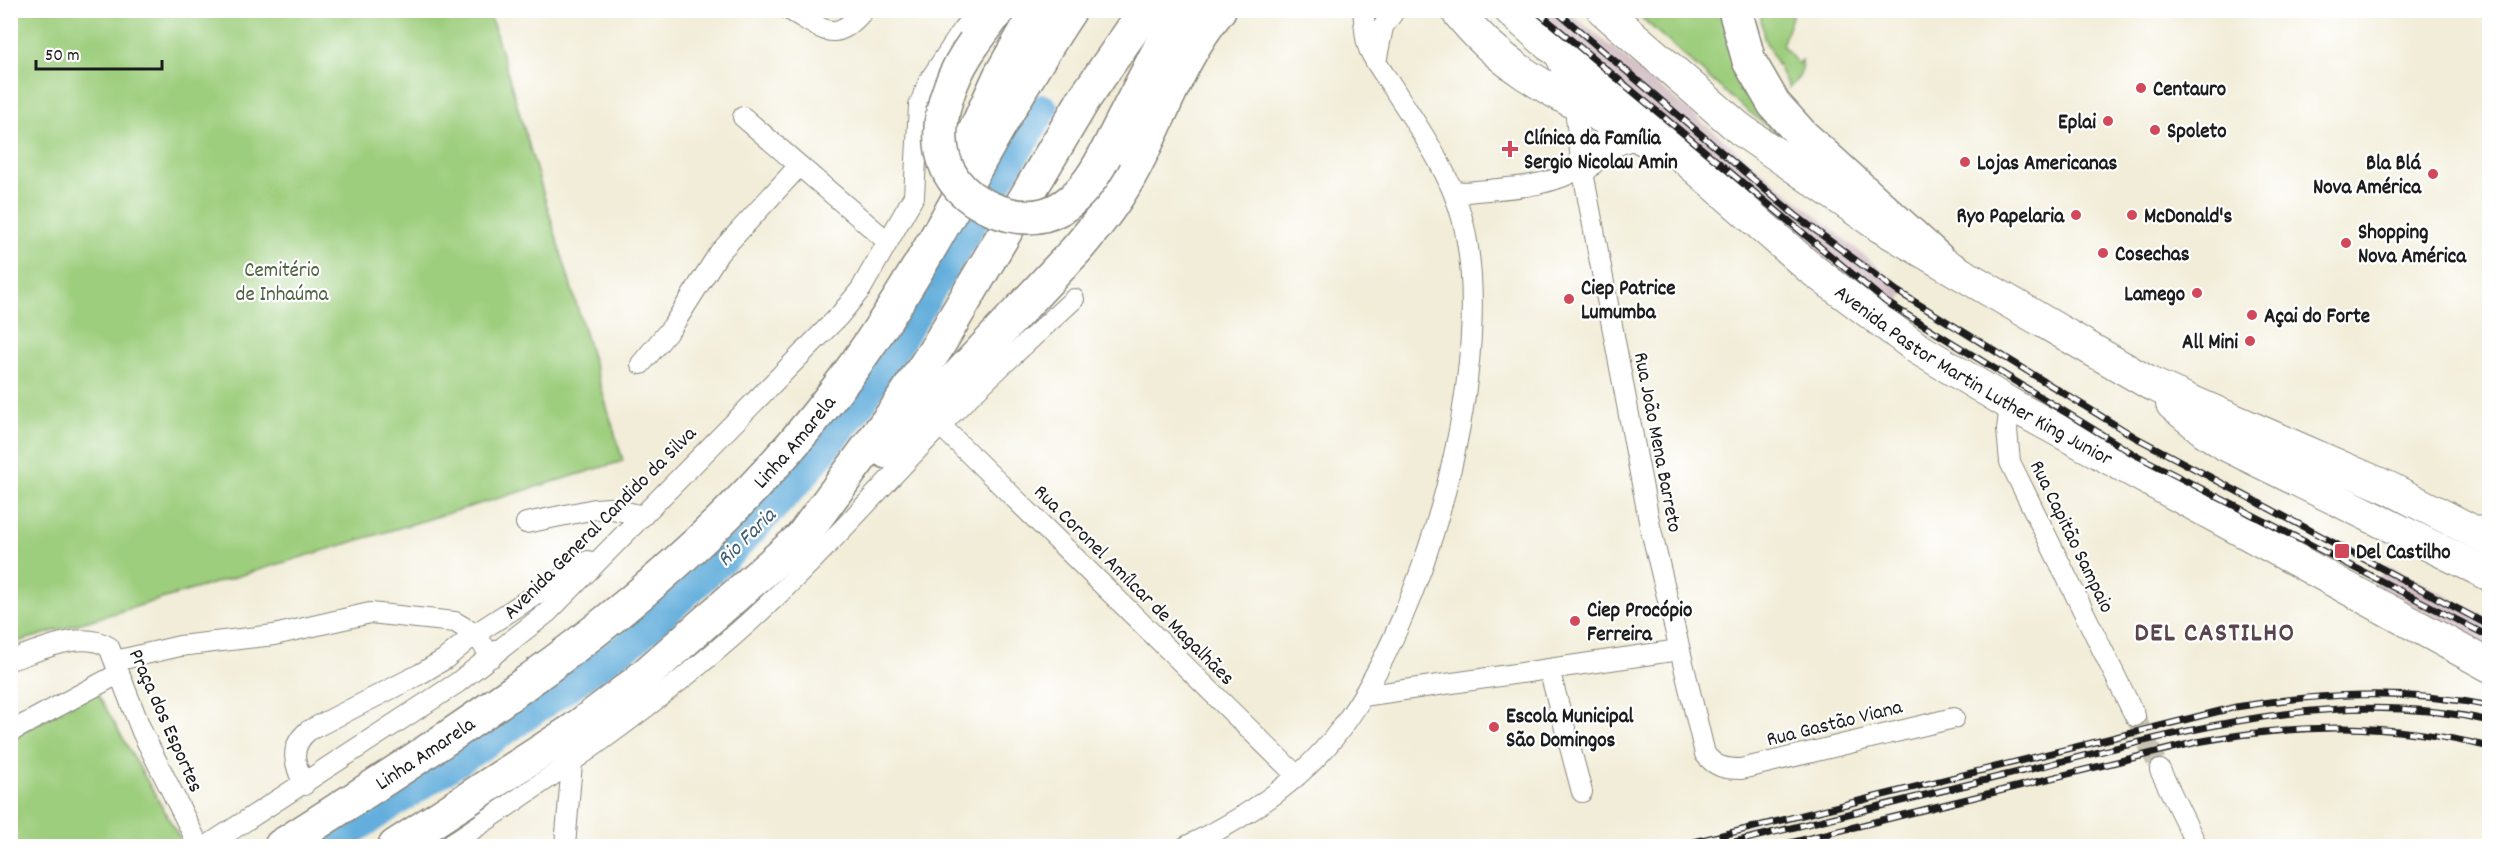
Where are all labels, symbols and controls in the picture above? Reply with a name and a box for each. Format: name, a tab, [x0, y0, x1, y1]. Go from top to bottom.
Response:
scale bar	[36, 33, 162, 71]
text: 50 m	[45, 44, 80, 69]
place label: Centauro	[2153, 76, 2226, 106]
marker: Centauro	[2134, 81, 2148, 95]
place label: Eplai	[2058, 109, 2096, 139]
marker: Eplai	[2101, 114, 2115, 128]
place label: Spoleto	[2167, 118, 2227, 148]
marker: Spoleto	[2148, 123, 2162, 137]
place label: Clínica da Família Sergio Nicolau Amin	[1524, 125, 1678, 179]
marker: Clínica da Família Sergio Nicolau Amin	[1501, 140, 1519, 158]
place label: Lojas Americanas	[1977, 150, 2118, 180]
place label: Bla Blá Nova América	[2313, 150, 2422, 204]
marker: Lojas Americanas	[1958, 155, 1972, 169]
marker: Bla Blá Nova América	[2426, 167, 2440, 181]
place label: Ryo Papelaria	[1956, 203, 2065, 233]
place label: McDonald's	[2144, 203, 2232, 233]
marker: Ryo Papelaria	[2069, 208, 2083, 222]
marker: McDonald's	[2125, 208, 2139, 222]
place label: Shopping Nova América	[2358, 219, 2467, 273]
marker: Shopping Nova América	[2339, 236, 2353, 250]
place label: Cosechas	[2115, 241, 2190, 271]
marker: Cosechas	[2096, 246, 2110, 260]
park label: Cemitério de Inhaúma	[236, 257, 330, 311]
place label: Ciep Patrice Lumumba	[1581, 275, 1675, 329]
street label: Avenida Pastor Martin Luther King Junior	[1827, 279, 2117, 475]
place label: Lamego	[2124, 281, 2185, 311]
marker: Lamego	[2190, 286, 2204, 300]
marker: Ciep Patrice Lumumba	[1562, 292, 1576, 306]
place label: Açai do Forte	[2264, 303, 2370, 333]
marker: Açai do Forte	[2245, 308, 2259, 322]
place label: All Mini	[2182, 329, 2238, 359]
marker: All Mini	[2243, 334, 2257, 348]
street label: Rua João Mena Barreto	[1624, 350, 1688, 535]
street label: Linha Amarela	[748, 389, 845, 497]
street label: Avenida General Candido da Silva	[498, 420, 705, 628]
street label: Rua Capitão Sampaio	[2020, 456, 2120, 619]
street label: Rua Coronel Amílcar de Magalhães	[1026, 479, 1240, 693]
water label: Rio Faria	[711, 501, 785, 575]
place label: Del Castilho	[2356, 539, 2451, 569]
marker: Del Castilho	[2333, 542, 2351, 560]
place label: Ciep Procópio Ferreira	[1587, 597, 1692, 651]
marker: Ciep Procópio Ferreira	[1568, 614, 1582, 628]
district label: DEL CASTILHO	[2135, 615, 2295, 654]
street label: Praça dos Esportes	[119, 645, 209, 798]
street label: Rua Gastão Viana	[1764, 693, 1907, 756]
place label: Escola Municipal São Domingos	[1506, 703, 1635, 757]
street label: Linha Amarela	[370, 710, 483, 799]
marker: Escola Municipal São Domingos	[1487, 720, 1501, 734]

